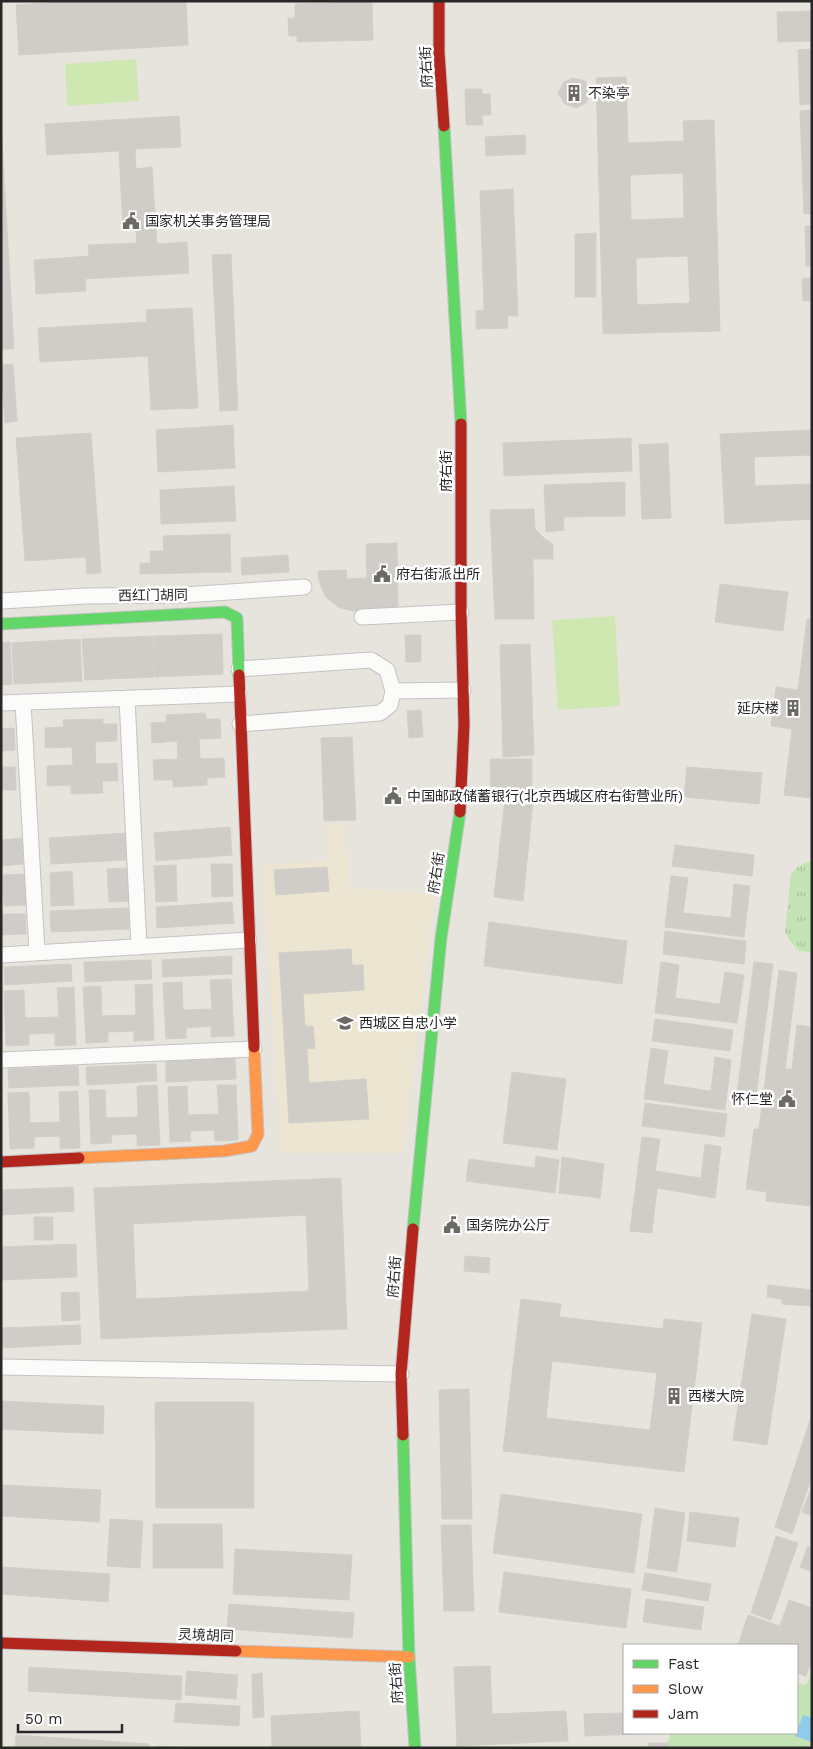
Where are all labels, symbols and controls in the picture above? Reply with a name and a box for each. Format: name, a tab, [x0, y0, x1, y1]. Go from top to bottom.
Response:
street label: 府右街	[417, 46, 435, 88]
building icon: 不染亭	[564, 83, 584, 103]
place label: 不染亭	[588, 85, 630, 101]
public building icon: 国家机关事务管理局	[121, 211, 141, 231]
place label: 国家机关事务管理局	[145, 213, 271, 229]
street label: 府右街	[438, 450, 454, 492]
public building icon: 府右街派出所	[372, 564, 392, 584]
place label: 府右街派出所	[396, 566, 480, 582]
street label: 西红门胡同	[118, 586, 188, 604]
building icon: 延庆楼	[783, 698, 803, 718]
place label: 延庆楼	[737, 700, 779, 716]
public building icon: 中国邮政储蓄银行(北京西城区府右街营业所)	[383, 786, 403, 806]
place label: 中国邮政储蓄银行(北京西城区府右街营业所)	[407, 788, 683, 804]
street label: 府右街	[425, 851, 447, 895]
school or university icon: 西城区自忠小学	[335, 1013, 355, 1033]
place label: 西城区自忠小学	[359, 1015, 457, 1031]
public building icon: 怀仁堂	[777, 1089, 797, 1109]
place label: 怀仁堂	[731, 1091, 773, 1107]
public building icon: 国务院办公厅	[442, 1215, 462, 1235]
place label: 国务院办公厅	[466, 1217, 550, 1233]
street label: 府右街	[385, 1255, 403, 1299]
building icon: 西楼大院	[664, 1386, 684, 1406]
place label: 西楼大院	[688, 1388, 744, 1404]
street label: 灵境胡同	[178, 1626, 234, 1644]
legend	[623, 1644, 798, 1734]
text: Fast	[668, 1655, 700, 1673]
street label: 府右街	[387, 1661, 405, 1705]
text: Slow	[668, 1680, 704, 1698]
scale bar	[18, 1702, 121, 1734]
text: Jam	[668, 1705, 699, 1723]
text: 50 m	[25, 1710, 62, 1728]

